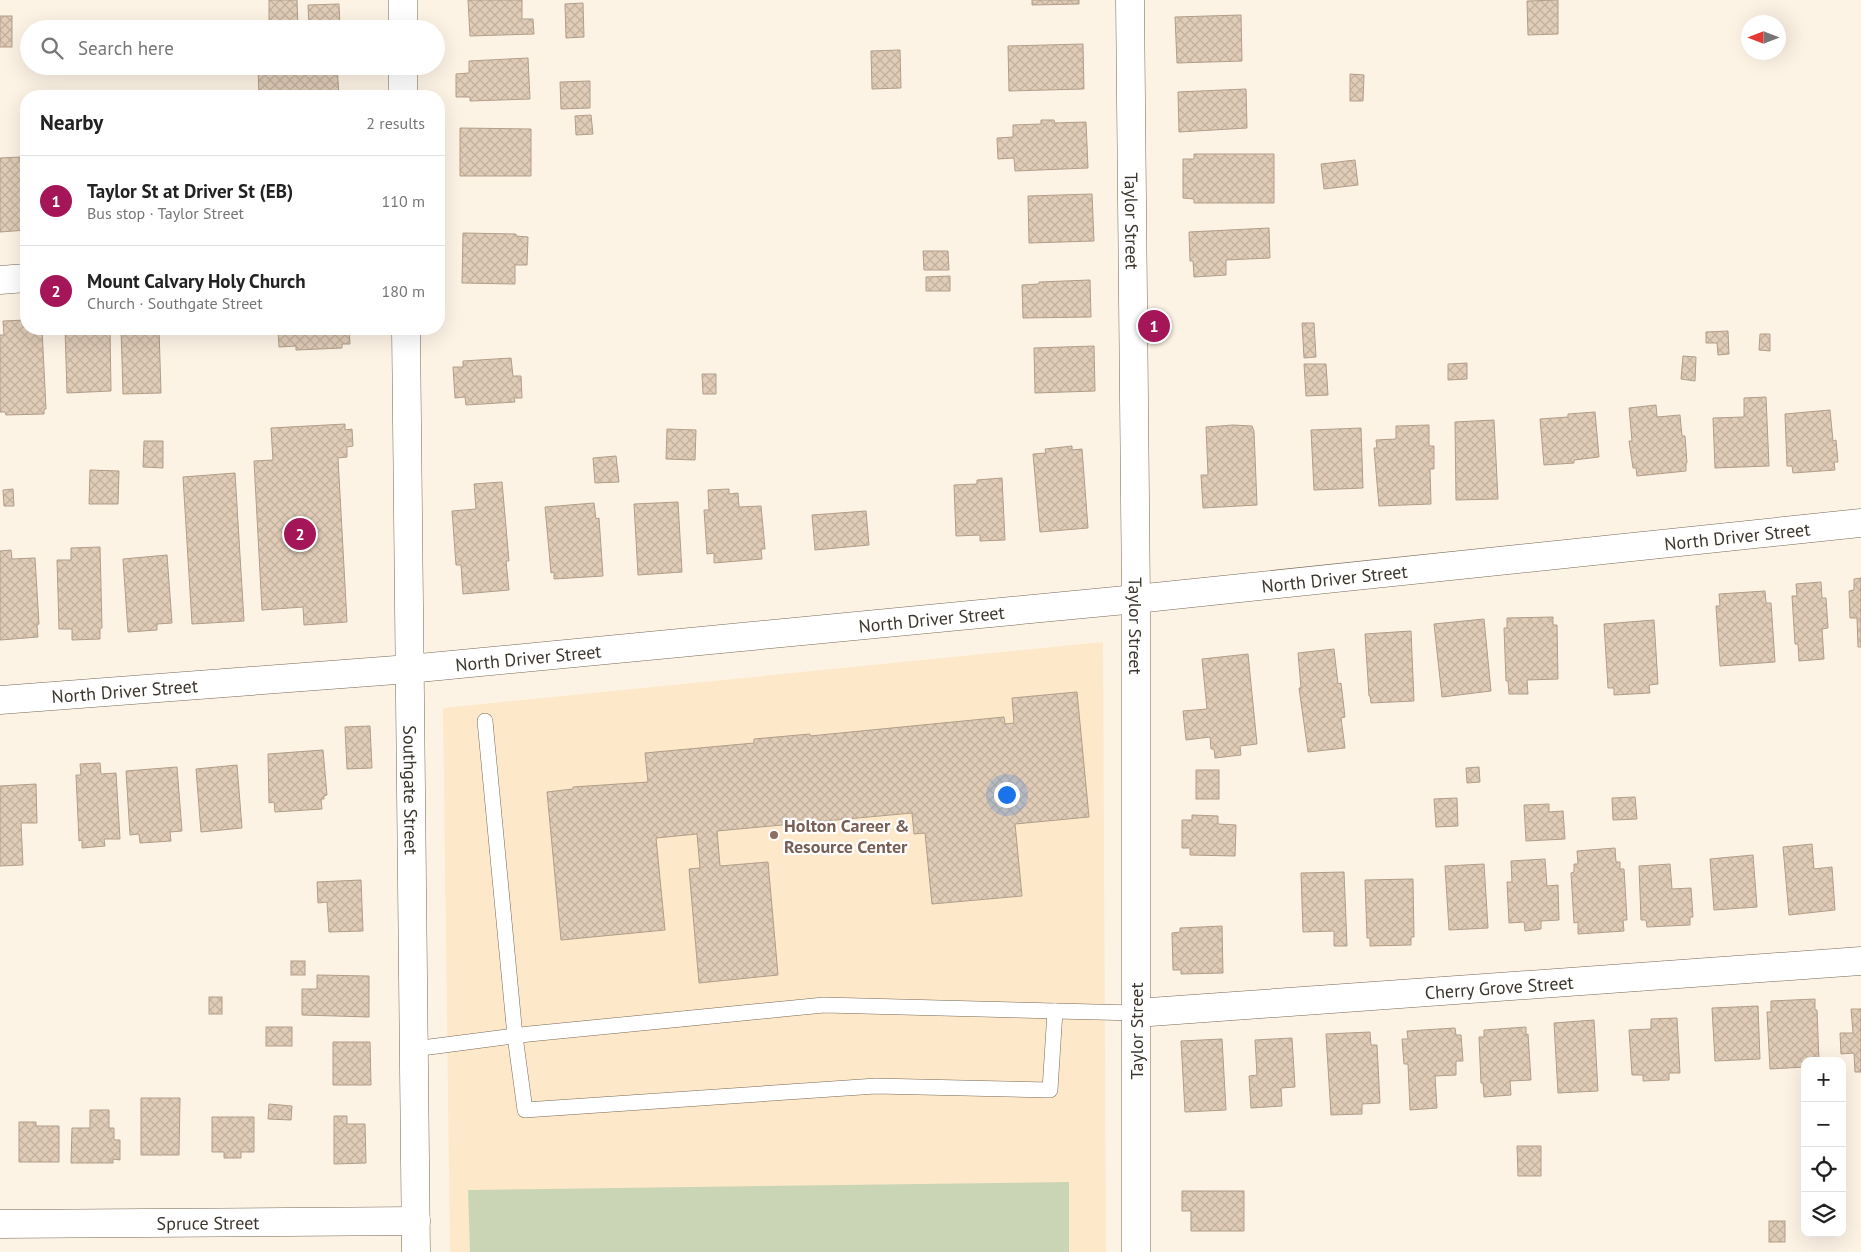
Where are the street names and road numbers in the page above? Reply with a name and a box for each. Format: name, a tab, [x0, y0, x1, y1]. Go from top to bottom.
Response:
street label: Taylor Street	[1120, 172, 1144, 270]
street label: North Driver Street	[1663, 517, 1811, 555]
street label: North Driver Street	[1260, 559, 1408, 597]
street label: Taylor Street	[1124, 577, 1148, 675]
street label: North Driver Street	[857, 600, 1005, 637]
street label: North Driver Street	[454, 639, 602, 676]
street label: North Driver Street	[51, 674, 199, 708]
street label: Southgate Street	[399, 725, 423, 855]
street label: Cherry Grove Street	[1424, 970, 1574, 1004]
street label: Taylor Street	[1125, 982, 1148, 1080]
street label: Spruce Street	[156, 1211, 259, 1234]

